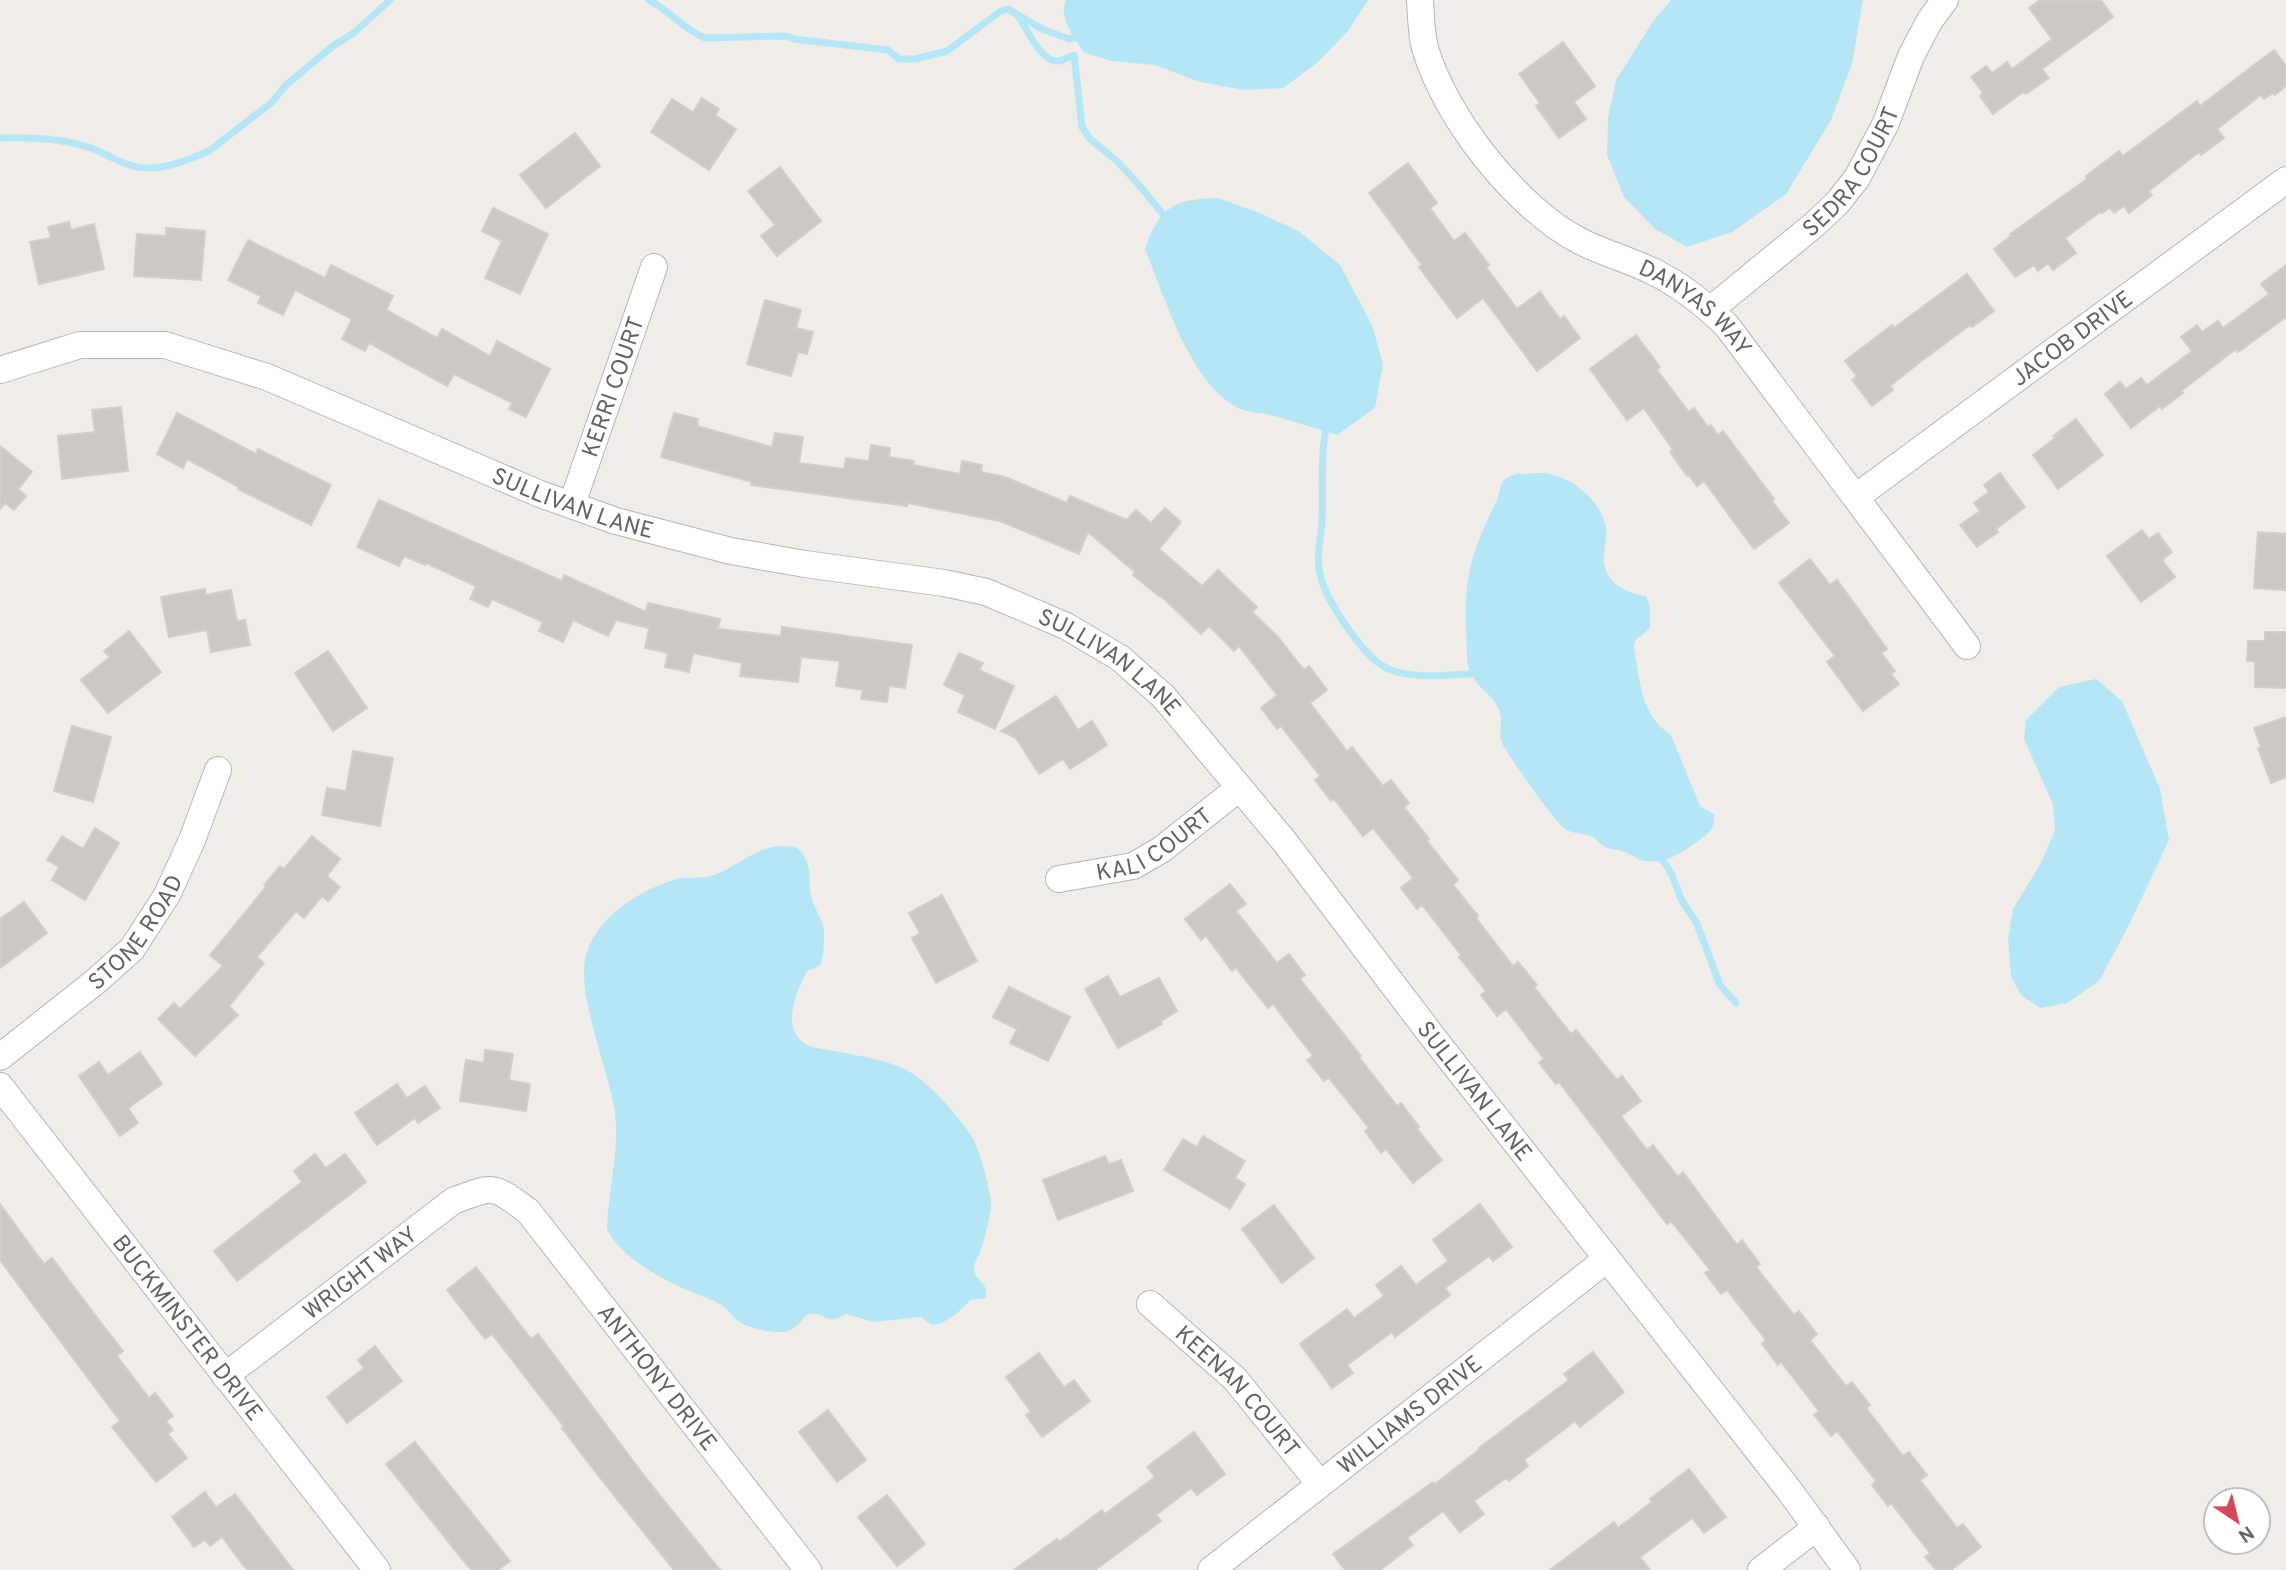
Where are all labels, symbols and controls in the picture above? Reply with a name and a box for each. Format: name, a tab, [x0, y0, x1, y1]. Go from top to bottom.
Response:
street label: SEDRA COURT	[1798, 104, 1908, 245]
street label: DANYAS WAY	[1634, 255, 1756, 363]
street label: JACOB DRIVE	[2007, 286, 2140, 394]
street label: KERRI COURT	[577, 314, 653, 462]
street label: SULLIVAN LANE	[487, 463, 656, 547]
street label: SULLIVAN LANE	[1033, 604, 1186, 723]
street label: KALI COURT	[1094, 803, 1219, 889]
street label: STONE ROAD	[83, 871, 191, 998]
street label: SULLIVAN LANE	[1409, 1016, 1537, 1168]
street label: WRIGHT WAY	[298, 1221, 424, 1328]
street label: BUCKMINSTER DRIVE	[104, 1230, 268, 1428]
street label: ANTHONY DRIVE	[589, 1300, 722, 1458]
street label: KEENAN COURT	[1168, 1321, 1305, 1464]
street label: WILLIAMS DRIVE	[1333, 1351, 1489, 1482]
north arrow	[2202, 1486, 2272, 1556]
text: N	[2233, 1520, 2258, 1547]

